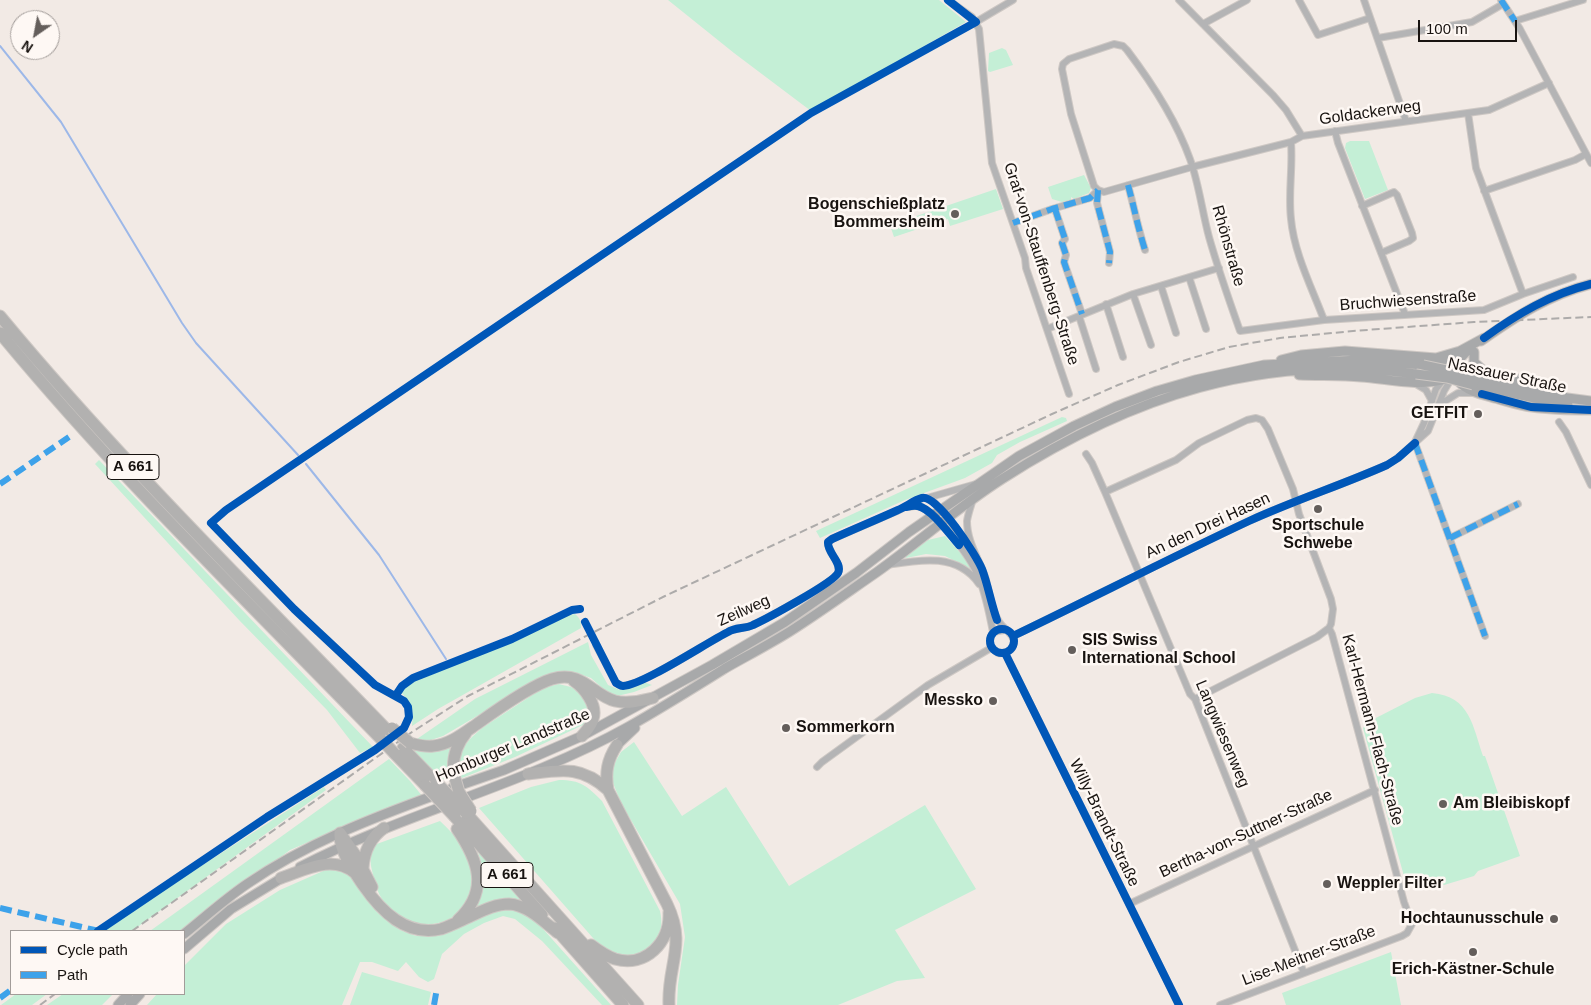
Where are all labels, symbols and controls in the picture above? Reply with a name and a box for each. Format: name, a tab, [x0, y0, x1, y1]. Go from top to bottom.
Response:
north arrow	[10, 10, 60, 60]
scale bar	[1421, 10, 1520, 42]
text: 100 m	[1426, 20, 1468, 37]
text: N	[19, 37, 36, 56]
street label: Goldackerweg	[1318, 96, 1422, 130]
street label: Graf-von-Stauffenberg-Straße	[999, 160, 1083, 368]
place label: Bogenschießplatz Bommersheim	[808, 195, 945, 233]
street label: Rhönstraße	[1207, 203, 1249, 289]
marker: Bogenschießplatz Bommersheim	[949, 208, 961, 220]
street label: Bruchwiesenstraße	[1339, 287, 1477, 315]
street label: Nassauer Straße	[1446, 354, 1568, 398]
place label: GETFIT	[1411, 404, 1468, 424]
marker: GETFIT	[1472, 408, 1484, 420]
road number: A 661	[107, 454, 159, 480]
street label: An den Drei Hasen	[1143, 489, 1273, 563]
marker: Sportschule Schwebe	[1312, 503, 1324, 515]
place label: Sportschule Schwebe	[1272, 516, 1364, 554]
street label: Zeilweg	[715, 591, 773, 631]
place label: SIS Swiss International School	[1082, 631, 1236, 669]
street label: Karl-Hermann-Flach-Straße	[1337, 632, 1407, 828]
marker: SIS Swiss International School	[1066, 644, 1078, 656]
street label: Langwiesenweg	[1191, 677, 1253, 791]
place label: Messko	[924, 691, 983, 711]
marker: Messko	[987, 695, 999, 707]
street label: Homburger Landstraße	[433, 705, 593, 787]
place label: Sommerkorn	[796, 718, 895, 738]
marker: Sommerkorn	[780, 722, 792, 734]
street label: Willy-Brandt-Straße	[1065, 756, 1143, 890]
street label: Bertha-von-Suttner-Straße	[1157, 785, 1335, 883]
place label: Am Bleibiskopf	[1453, 794, 1569, 814]
marker: Am Bleibiskopf	[1437, 798, 1449, 810]
road number: A 661	[481, 862, 533, 888]
place label: Weppler Filter	[1337, 874, 1443, 894]
marker: Weppler Filter	[1321, 878, 1333, 890]
place label: Hochtaunusschule	[1401, 909, 1544, 929]
marker: Hochtaunusschule	[1548, 913, 1560, 925]
street label: Lise-Meitner-Straße	[1240, 922, 1378, 990]
legend	[10, 930, 185, 995]
text: Cycle path	[57, 941, 128, 958]
marker: Erich-Kästner-Schule	[1467, 946, 1479, 958]
place label: Erich-Kästner-Schule	[1392, 960, 1554, 980]
text: Path	[57, 966, 88, 983]

